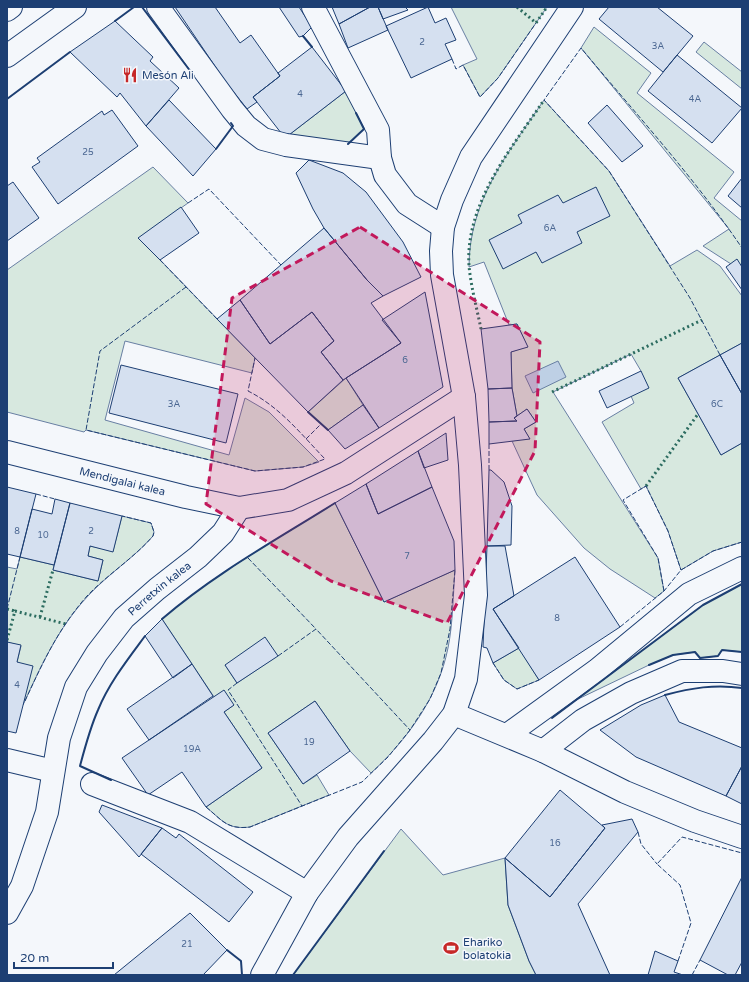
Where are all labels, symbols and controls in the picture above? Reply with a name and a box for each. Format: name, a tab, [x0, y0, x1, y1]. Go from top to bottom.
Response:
house number: 2	[419, 37, 425, 48]
house number: 3A	[652, 41, 664, 52]
restaurant icon: Mesón Ali	[121, 66, 139, 84]
place label: Mesón Ali	[142, 69, 194, 82]
house number: 4	[297, 89, 303, 100]
house number: 4A	[689, 94, 701, 105]
house number: 25	[82, 147, 94, 158]
house number: 6A	[544, 223, 556, 234]
house number: 6	[402, 355, 408, 366]
house number: 3A	[168, 399, 180, 410]
house number: 6C	[711, 399, 723, 410]
street label: Mendigalai kalea	[78, 464, 167, 498]
house number: 8	[14, 526, 20, 537]
house number: 2	[88, 526, 94, 537]
house number: 10	[37, 530, 49, 541]
house number: 7	[404, 551, 410, 562]
street label: Perretxin kalea	[125, 559, 193, 618]
house number: 8	[554, 613, 560, 624]
house number: 4	[14, 680, 20, 691]
house number: 19	[303, 737, 315, 748]
house number: 19A	[183, 744, 201, 755]
house number: 16	[549, 838, 561, 849]
place label: Ehariko bolatokia	[463, 936, 511, 962]
house number: 21	[181, 939, 193, 950]
sports icon: Ehariko bolatokia	[442, 939, 460, 957]
scale bar	[14, 944, 113, 970]
text: 20 m	[20, 951, 49, 965]

